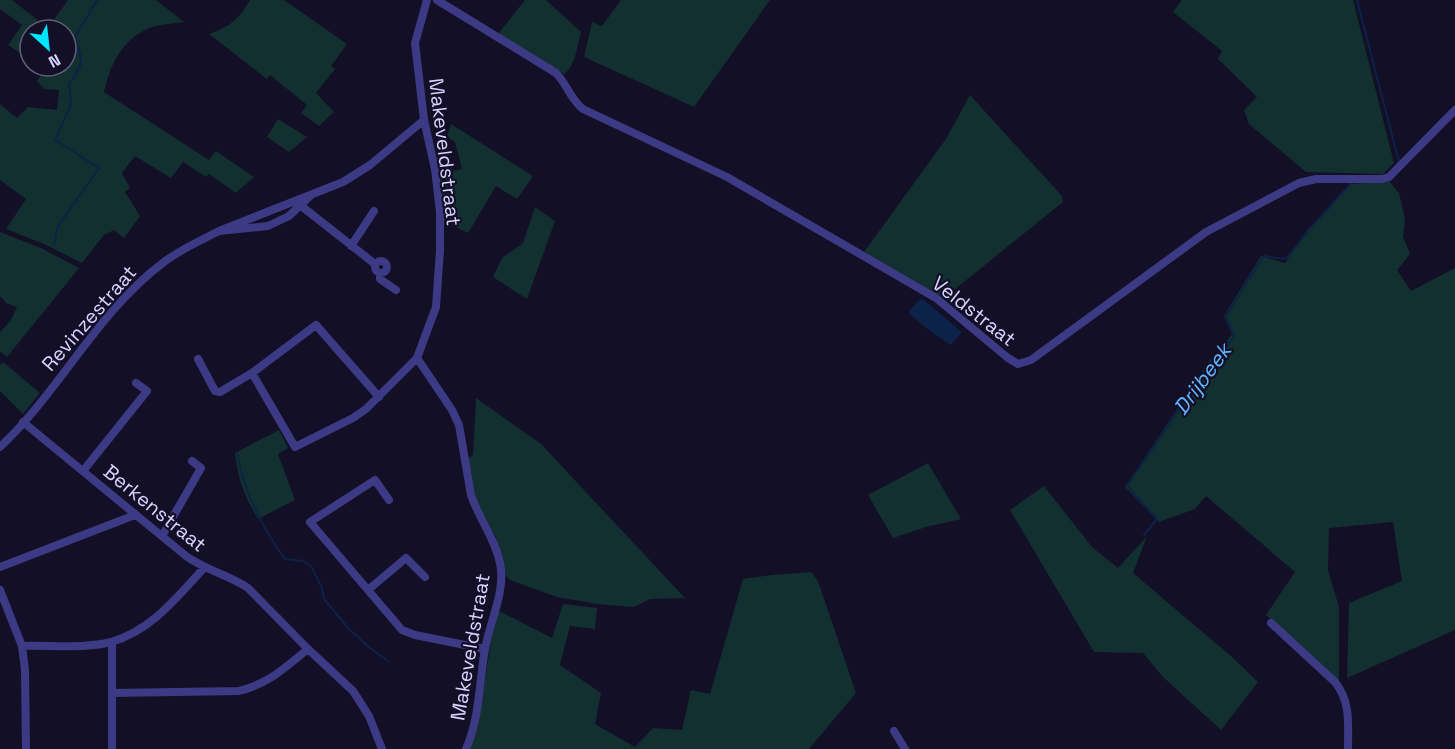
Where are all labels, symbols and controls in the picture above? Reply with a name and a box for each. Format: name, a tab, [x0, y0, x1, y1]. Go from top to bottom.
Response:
north arrow	[18, 18, 78, 78]
text: N	[45, 49, 64, 73]
street label: Makeveldstraat	[423, 77, 467, 227]
street label: Revinzestraat	[36, 260, 142, 376]
street label: Veldstraat	[927, 270, 1021, 352]
water label: Drijbeek	[1167, 336, 1239, 420]
street label: Berkenstraat	[98, 458, 212, 558]
street label: Makeveldstraat	[444, 572, 496, 722]

